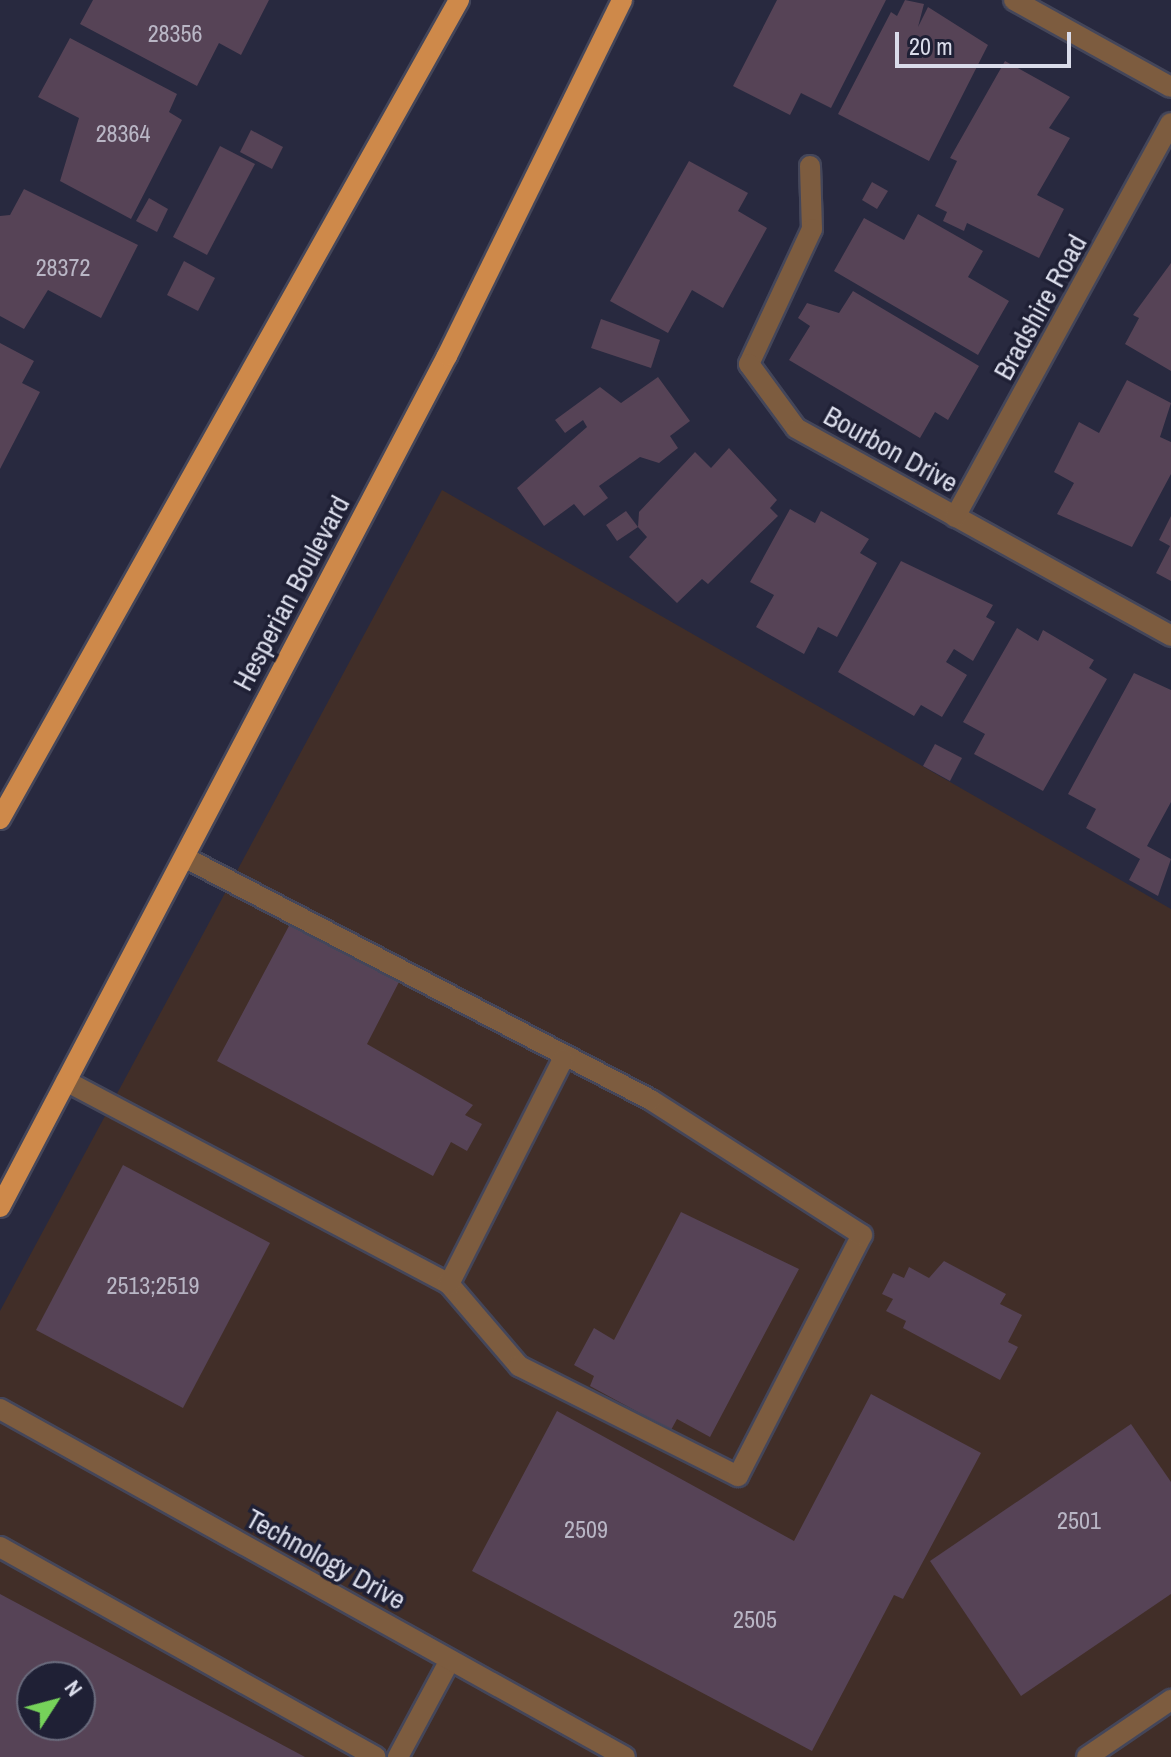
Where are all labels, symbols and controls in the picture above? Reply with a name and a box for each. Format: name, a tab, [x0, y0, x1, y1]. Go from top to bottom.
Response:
scale bar	[899, 16, 1075, 66]
house number: 28356	[148, 20, 202, 48]
text: 20 m	[909, 30, 953, 62]
house number: 28364	[96, 120, 150, 148]
street label: Bradshire Road	[986, 229, 1094, 385]
house number: 28372	[36, 254, 90, 282]
street label: Bourbon Drive	[818, 398, 964, 500]
street label: Hesperian Boulevard	[226, 490, 356, 696]
house number: 2513;2519	[106, 1272, 200, 1300]
street label: Technology Drive	[240, 1501, 412, 1617]
house number: 2501	[1057, 1507, 1101, 1535]
house number: 2509	[564, 1516, 608, 1544]
house number: 2505	[733, 1606, 777, 1634]
north arrow	[16, 1661, 96, 1741]
text: N	[58, 1674, 90, 1702]

